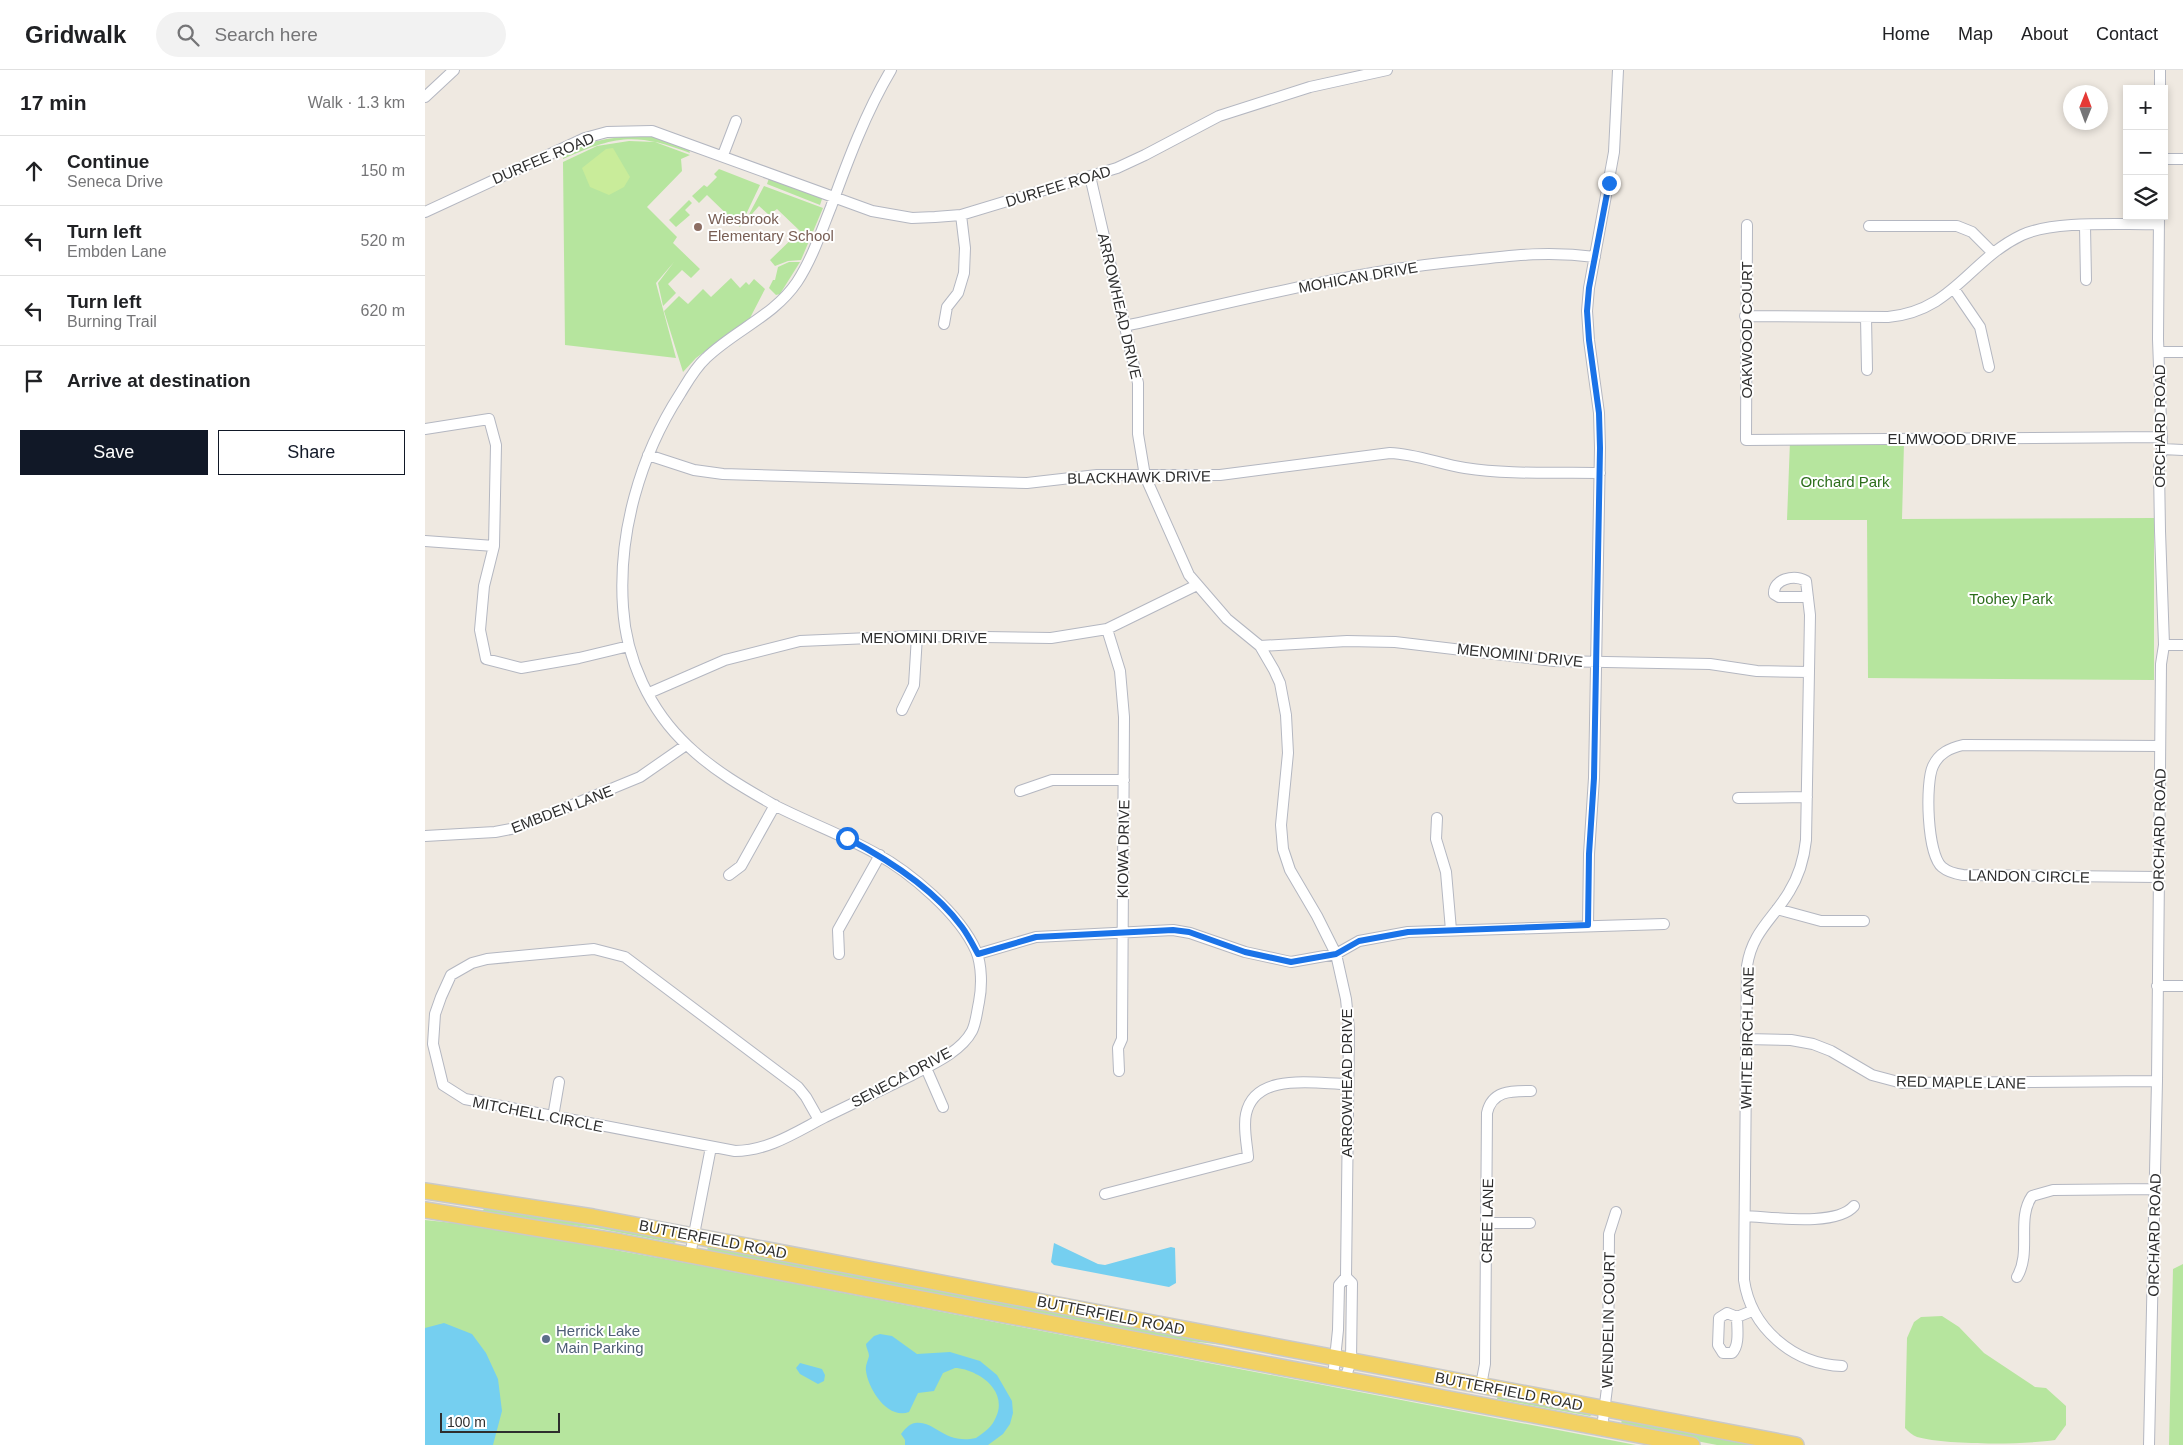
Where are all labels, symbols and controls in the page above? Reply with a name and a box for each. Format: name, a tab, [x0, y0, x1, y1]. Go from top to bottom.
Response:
search box	[156, 12, 506, 57]
text: Gridwalk	[25, 21, 126, 48]
icon: search	[174, 21, 202, 49]
text: Search here	[214, 24, 318, 45]
text: Home	[1882, 24, 1930, 44]
text: Map	[1958, 24, 1993, 44]
text: About	[2021, 24, 2068, 44]
text: Contact	[2096, 24, 2158, 44]
north arrow	[2063, 85, 2108, 130]
map controls	[2123, 85, 2168, 220]
button: +	[2123, 85, 2168, 130]
text: 17 min	[20, 91, 87, 114]
text: Walk · 1.3 km	[308, 94, 405, 111]
street label: DURFEE ROAD	[489, 129, 597, 187]
button: −	[2123, 130, 2168, 175]
text: Continue	[67, 151, 149, 172]
icon: ahead	[20, 157, 48, 185]
text: 150 m	[361, 162, 405, 179]
street label: DURFEE ROAD	[1003, 162, 1113, 210]
route end	[1598, 172, 1621, 195]
text: Seneca Drive	[67, 173, 163, 190]
button: layers	[2123, 175, 2168, 220]
place label: Wiesbrook Elementary School	[708, 210, 834, 244]
text: Turn left	[67, 221, 142, 242]
marker: Wiesbrook Elementary School	[692, 221, 704, 233]
icon: left	[20, 227, 48, 255]
street label: ARROWHEAD DRIVE	[1095, 231, 1145, 381]
text: 520 m	[361, 232, 405, 249]
text: Embden Lane	[67, 243, 167, 260]
street label: MOHICAN DRIVE	[1297, 258, 1419, 296]
street label: OAKWOOD COURT	[1738, 261, 1755, 399]
text: Turn left	[67, 291, 142, 312]
icon: left	[20, 297, 48, 325]
text: 620 m	[361, 302, 405, 319]
text: Burning Trail	[67, 313, 157, 330]
street label: ORCHARD ROAD	[2151, 364, 2168, 488]
icon: arrive	[20, 367, 48, 395]
text: Arrive at destination	[67, 370, 251, 391]
button: Save	[20, 430, 208, 475]
button: Share	[218, 430, 405, 475]
street label: ELMWOOD DRIVE	[1887, 430, 2017, 447]
street label: BLACKHAWK DRIVE	[1067, 467, 1211, 487]
park label: Orchard Park	[1800, 473, 1890, 490]
park label: Toohey Park	[1969, 590, 2053, 607]
street label: MENOMINI DRIVE	[861, 629, 987, 646]
street label: MENOMINI DRIVE	[1456, 640, 1584, 670]
street label: ORCHARD ROAD	[2149, 768, 2169, 892]
street label: EMBDEN LANE	[509, 782, 615, 836]
street label: KIOWA DRIVE	[1114, 800, 1132, 898]
route start	[836, 827, 859, 850]
street label: LANDON CIRCLE	[1968, 866, 2090, 886]
street label: WHITE BIRCH LANE	[1737, 967, 1757, 1109]
street label: ARROWHEAD DRIVE	[1338, 1008, 1355, 1158]
street label: SENECA DRIVE	[848, 1043, 954, 1111]
street label: RED MAPLE LANE	[1896, 1072, 2026, 1092]
street label: MITCHELL CIRCLE	[471, 1093, 605, 1135]
street label: ORCHARD ROAD	[2144, 1173, 2164, 1297]
street label: CREE LANE	[1478, 1178, 1496, 1264]
street label: BUTTERFIELD ROAD	[638, 1216, 788, 1262]
street label: WENDELIN COURT	[1598, 1252, 1618, 1388]
street label: BUTTERFIELD ROAD	[1036, 1292, 1186, 1338]
place label: Herrick Lake Main Parking	[556, 1322, 644, 1356]
marker: Herrick Lake Main Parking	[540, 1333, 552, 1345]
street label: BUTTERFIELD ROAD	[1434, 1368, 1584, 1414]
scale bar	[440, 1410, 560, 1433]
text: 100 m	[447, 1414, 486, 1430]

